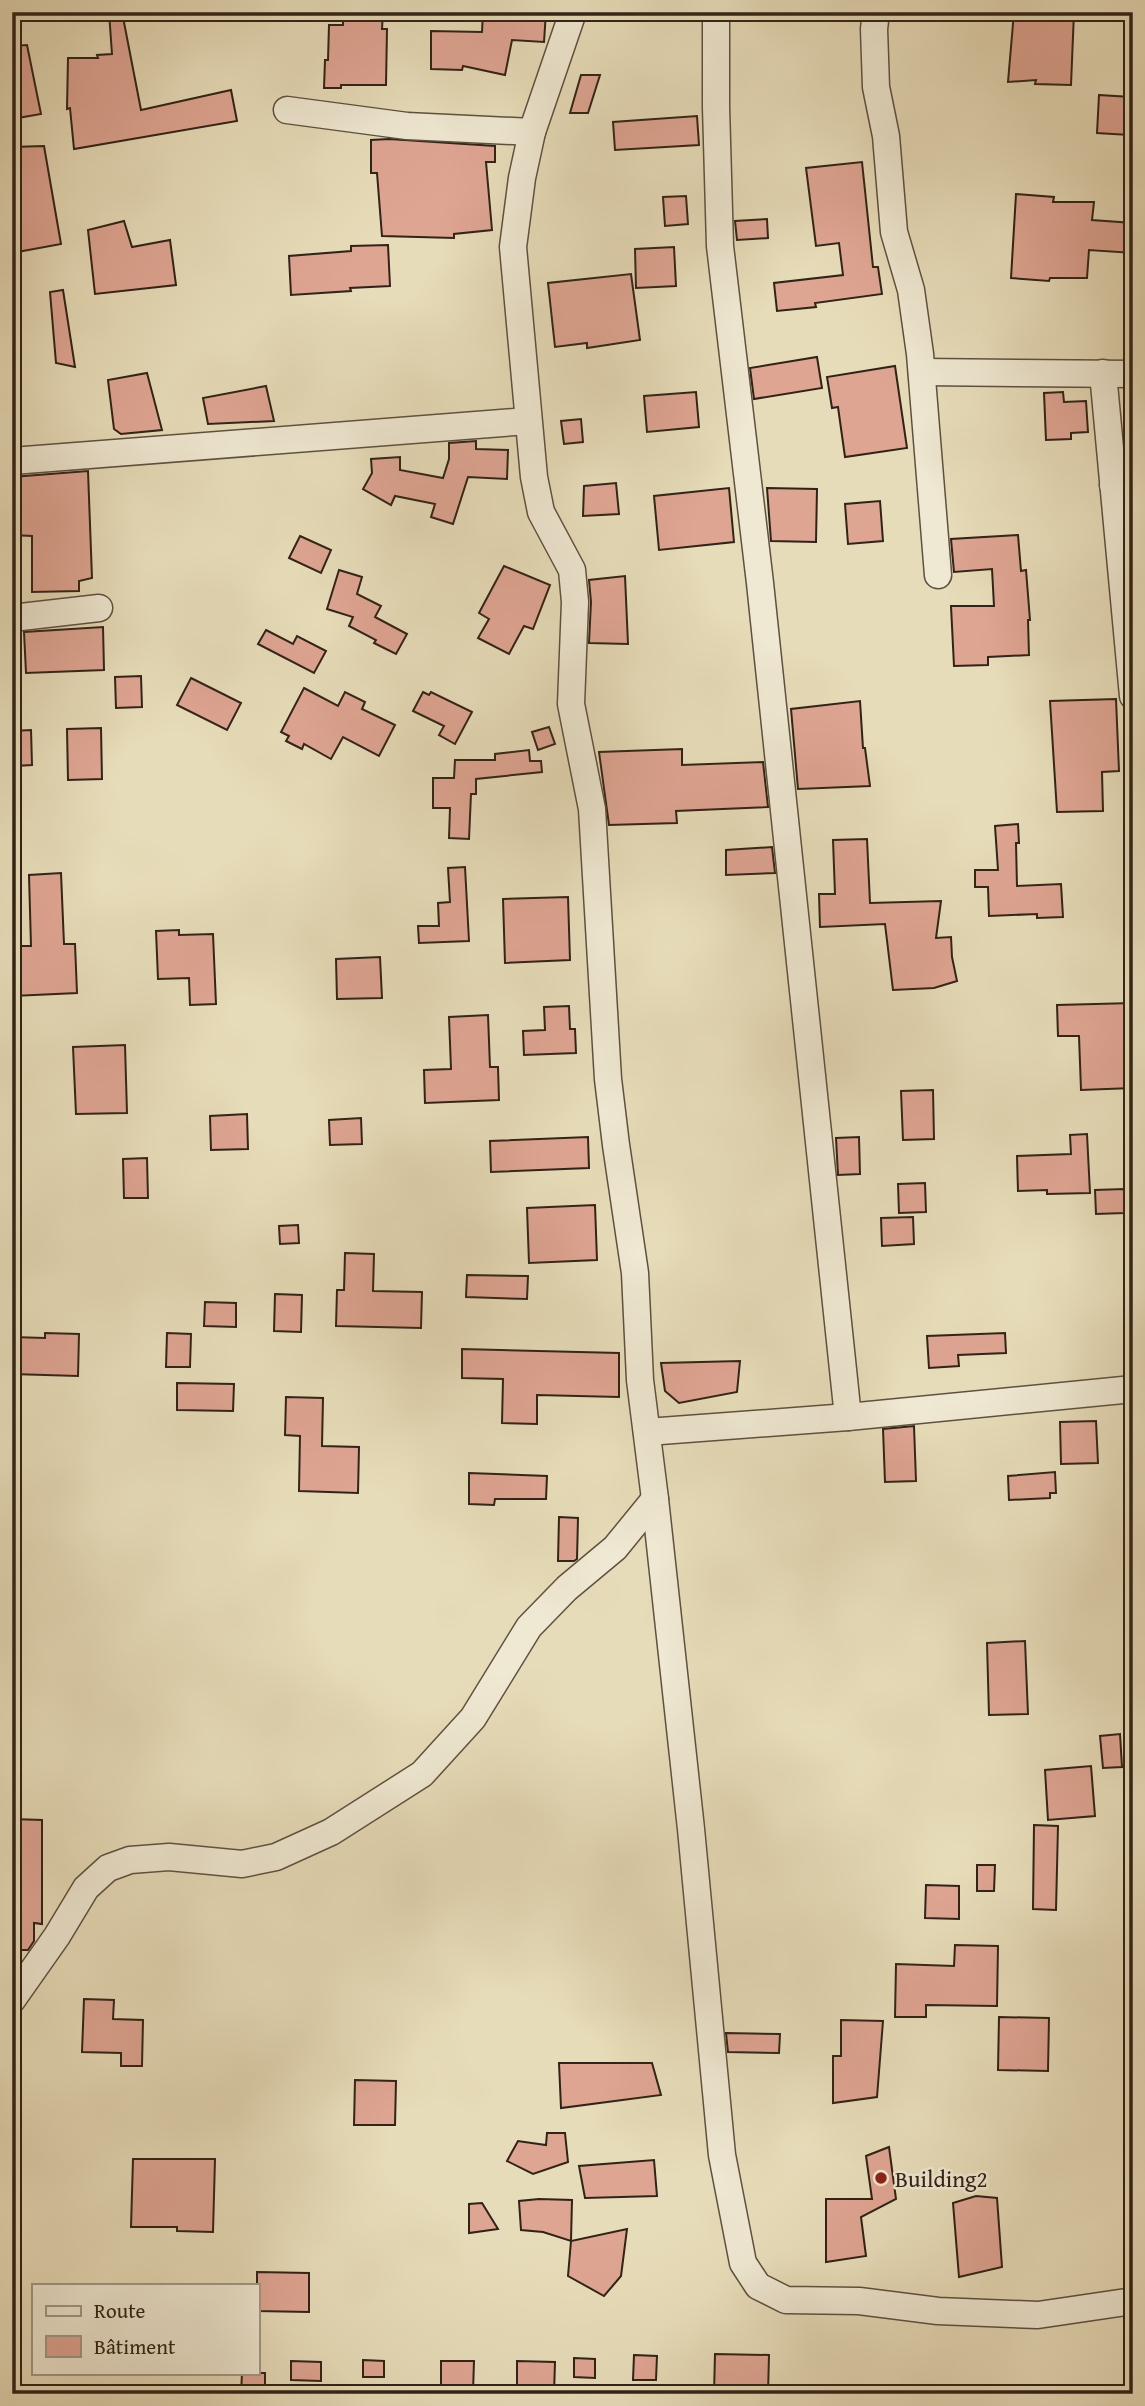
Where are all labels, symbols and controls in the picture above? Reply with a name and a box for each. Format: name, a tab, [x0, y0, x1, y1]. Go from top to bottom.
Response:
place label: Building2	[895, 2162, 988, 2195]
marker: Building2	[873, 2170, 889, 2186]
legend	[32, 2284, 259, 2374]
text: Route	[94, 2295, 146, 2326]
text: Bâtiment	[94, 2331, 176, 2362]

